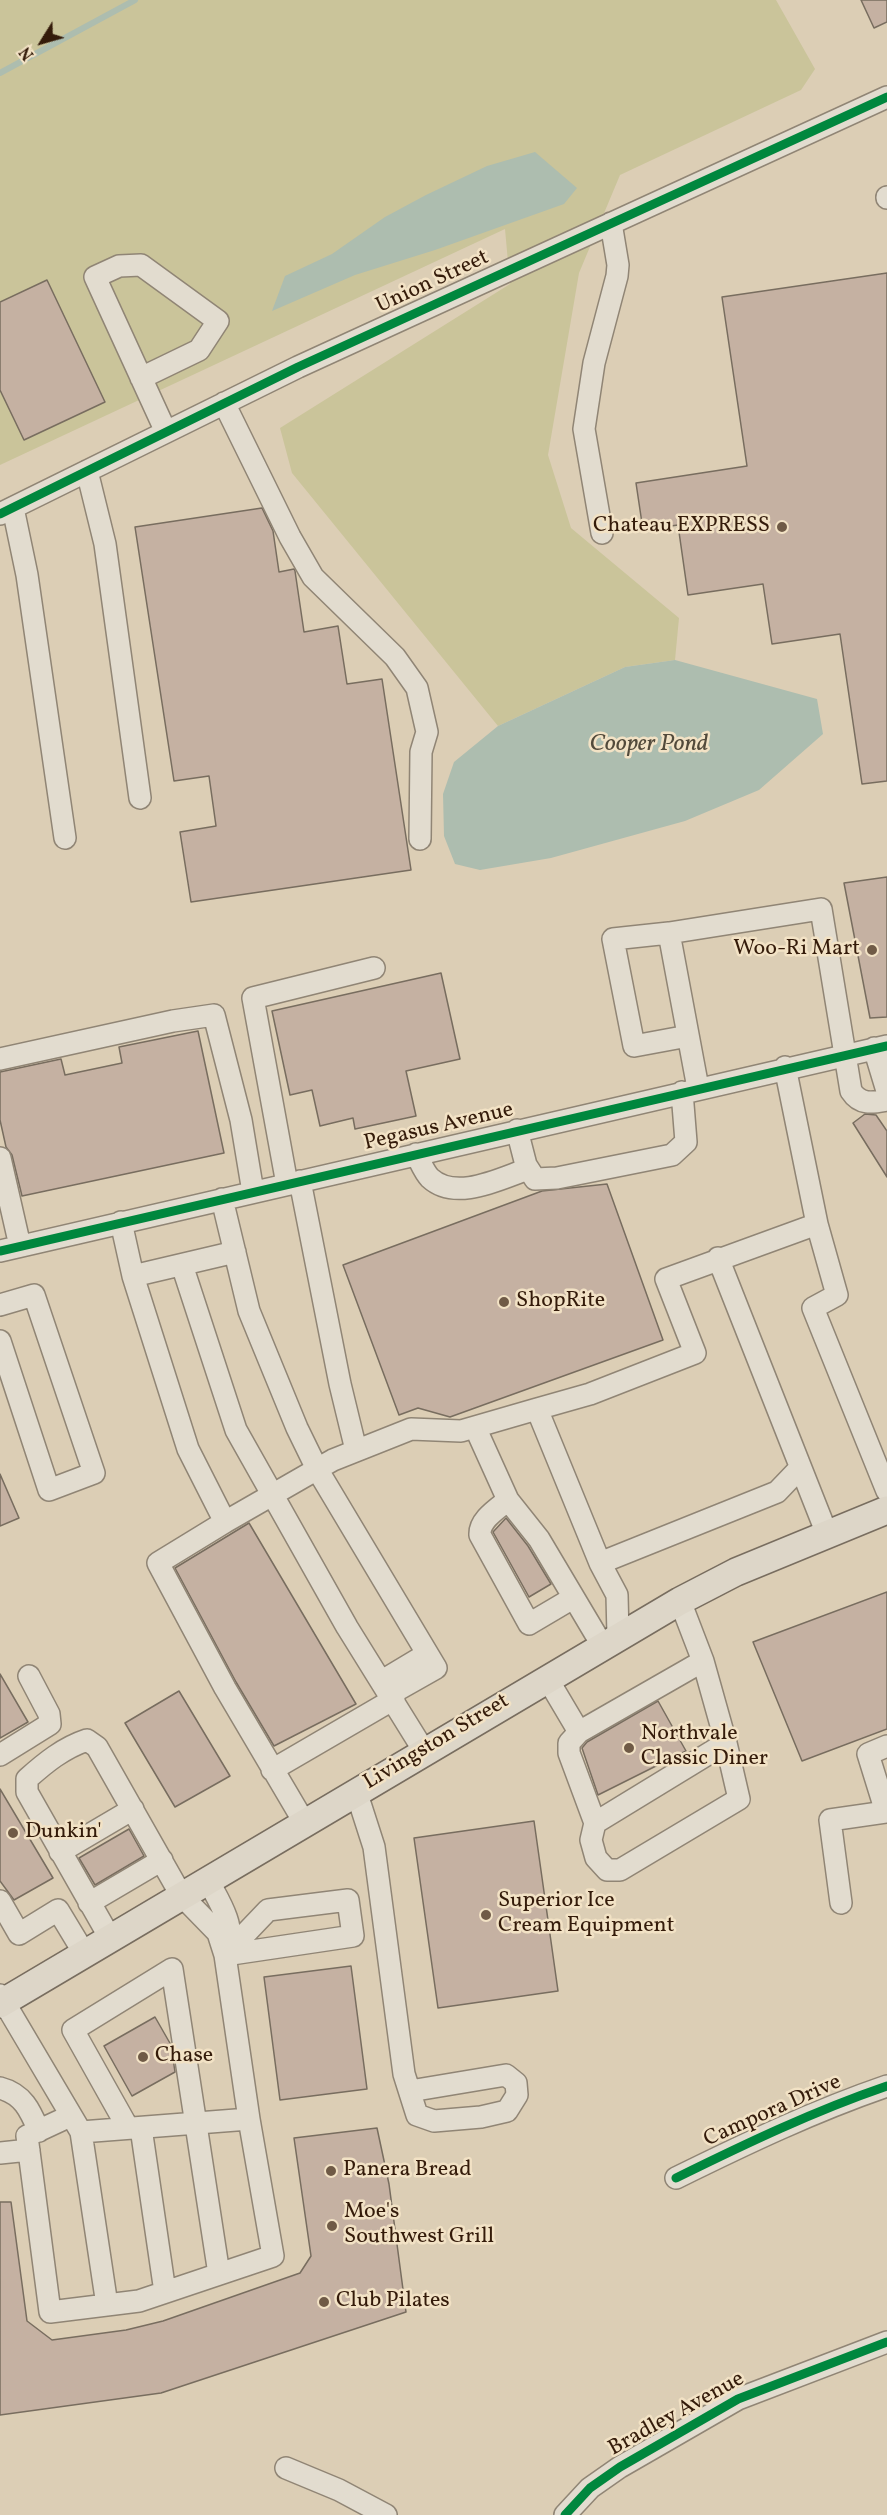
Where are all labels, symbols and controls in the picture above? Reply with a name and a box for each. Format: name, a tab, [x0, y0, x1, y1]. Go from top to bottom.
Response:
north arrow	[12, 12, 72, 72]
text: N	[15, 42, 40, 64]
street label: Union Street	[372, 245, 494, 321]
place label: Chateau EXPRESS	[593, 514, 770, 540]
marker: Chateau EXPRESS	[775, 520, 789, 534]
water label: Cooper Pond	[590, 732, 708, 760]
place label: Woo-Ri Mart	[733, 937, 860, 963]
marker: Woo-Ri Mart	[865, 943, 879, 957]
street label: Pegasus Avenue	[362, 1098, 516, 1158]
place label: ShopRite	[516, 1289, 605, 1315]
marker: ShopRite	[497, 1295, 511, 1309]
street label: Livingston Street	[359, 1689, 515, 1797]
place label: Northvale Classic Diner	[641, 1722, 768, 1774]
marker: Northvale Classic Diner	[622, 1741, 636, 1755]
place label: Dunkin'	[25, 1820, 102, 1846]
marker: Dunkin'	[6, 1826, 20, 1840]
place label: Superior Ice Cream Equipment	[498, 1889, 674, 1940]
marker: Superior Ice Cream Equipment	[479, 1908, 493, 1922]
place label: Chase	[155, 2044, 213, 2070]
marker: Chase	[136, 2050, 150, 2064]
street label: Campora Drive	[700, 2070, 846, 2154]
place label: Panera Bread	[343, 2158, 472, 2184]
marker: Panera Bread	[324, 2164, 338, 2178]
place label: Moe's Southwest Grill	[344, 2200, 494, 2252]
marker: Moe's Southwest Grill	[325, 2219, 339, 2233]
place label: Club Pilates	[336, 2289, 450, 2315]
marker: Club Pilates	[317, 2295, 331, 2309]
street label: Bradley Avenue	[604, 2367, 750, 2463]

